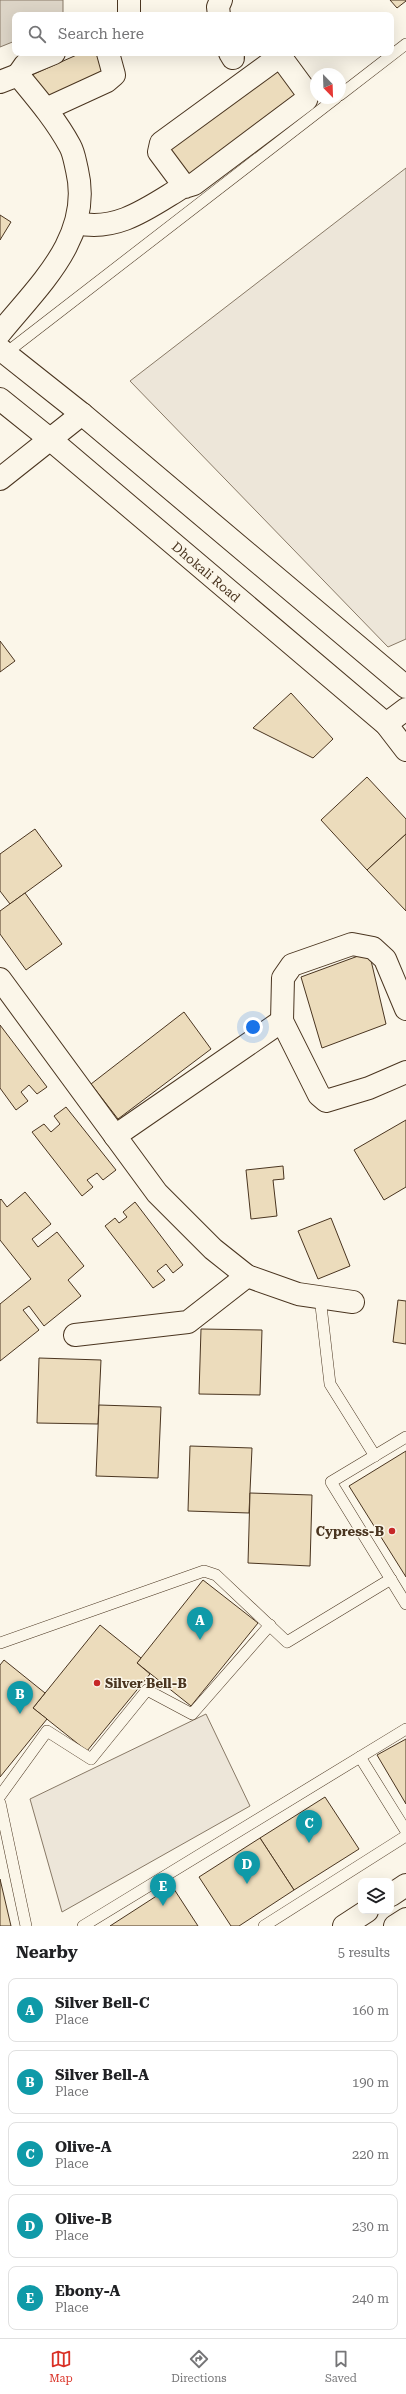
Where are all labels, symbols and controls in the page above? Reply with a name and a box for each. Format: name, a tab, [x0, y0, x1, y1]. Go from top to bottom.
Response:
search box	[12, 12, 394, 56]
icon: search	[26, 23, 48, 45]
text: Search here	[58, 25, 144, 43]
north arrow	[310, 68, 346, 104]
street label: Dhokali Road	[169, 539, 244, 605]
your location	[243, 1017, 263, 1037]
place label: Cypress-B	[316, 1524, 384, 1539]
marker: Cypress-B	[387, 1526, 397, 1536]
pin: A	[187, 1607, 213, 1640]
place label: Silver Bell-B	[105, 1676, 187, 1691]
marker: Silver Bell-B	[92, 1678, 102, 1688]
pin: B	[7, 1681, 33, 1714]
pin: C	[296, 1810, 322, 1843]
pin: D	[234, 1851, 260, 1884]
pin: E	[150, 1873, 176, 1906]
map controls	[358, 1878, 394, 1914]
button: layers	[358, 1878, 394, 1914]
text: Nearby	[16, 1942, 78, 1962]
text: 5 results	[338, 1945, 390, 1960]
text: Silver Bell-C	[55, 1994, 149, 2012]
text: A	[25, 2003, 35, 2018]
text: 160 m	[352, 2003, 389, 2018]
text: Place	[55, 2012, 89, 2027]
text: Silver Bell-A	[55, 2066, 149, 2084]
text: B	[25, 2075, 35, 2090]
text: 190 m	[352, 2075, 389, 2090]
text: Place	[55, 2084, 89, 2099]
text: Olive-A	[55, 2138, 112, 2156]
text: C	[25, 2147, 35, 2162]
text: 220 m	[352, 2147, 389, 2162]
text: Place	[55, 2156, 89, 2171]
text: Olive-B	[55, 2210, 112, 2228]
text: D	[25, 2219, 35, 2234]
text: 230 m	[352, 2219, 389, 2234]
text: Place	[55, 2228, 89, 2243]
text: Ebony-A	[55, 2282, 120, 2300]
text: E	[26, 2291, 34, 2306]
text: 240 m	[352, 2291, 389, 2306]
text: Place	[55, 2300, 89, 2315]
tab: Map	[49, 2348, 73, 2385]
tab: Directions	[171, 2348, 227, 2385]
tab: Saved	[325, 2348, 357, 2385]

